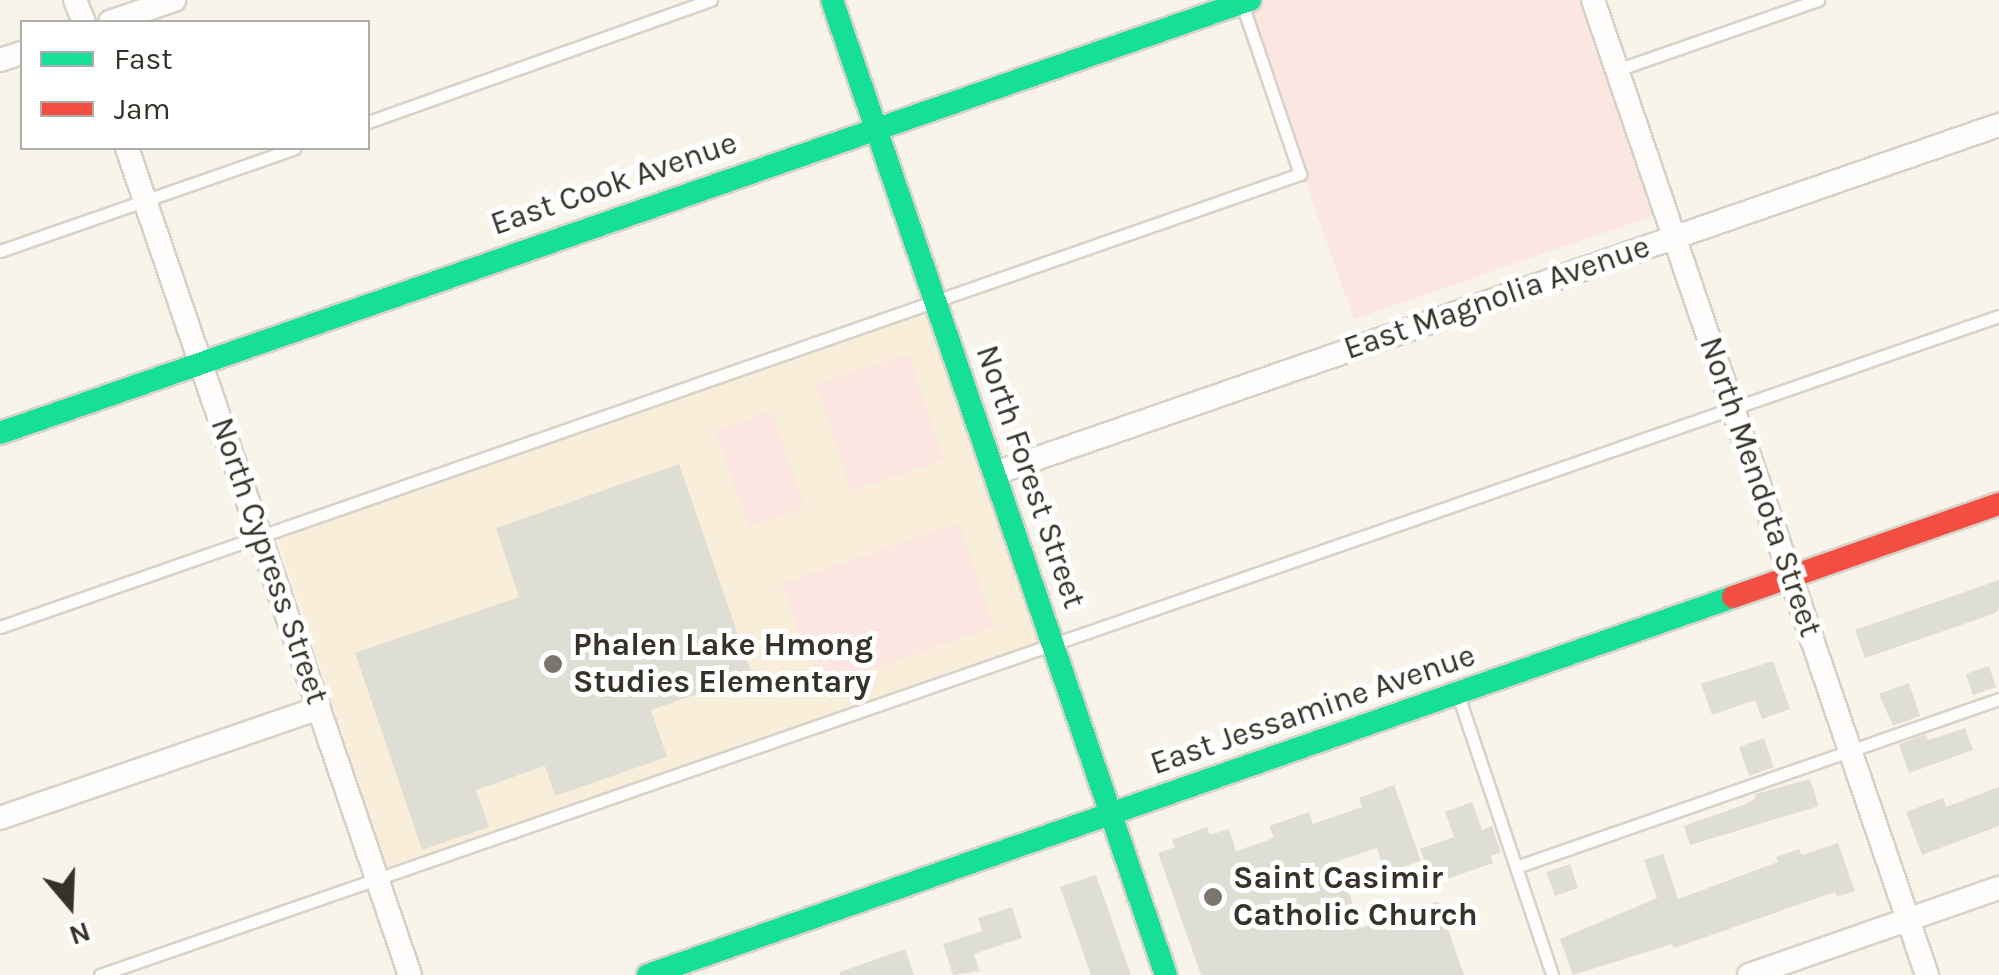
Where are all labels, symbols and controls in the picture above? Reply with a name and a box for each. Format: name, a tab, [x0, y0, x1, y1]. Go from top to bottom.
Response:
legend	[20, 20, 370, 150]
text: Fast	[114, 41, 173, 77]
text: Jam	[114, 91, 171, 127]
street label: East Cook Avenue	[486, 124, 742, 244]
street label: East Magnolia Avenue	[1339, 228, 1655, 368]
street label: North Mendota Street	[1691, 332, 1829, 642]
street label: North Forest Street	[967, 340, 1093, 614]
street label: North Cypress Street	[202, 413, 336, 709]
place label: Phalen Lake Hmong Studies Elementary	[573, 627, 873, 702]
street label: East Jessamine Avenue	[1146, 636, 1480, 784]
marker: Phalen Lake Hmong Studies Elementary	[542, 653, 564, 675]
north arrow	[20, 855, 120, 955]
place label: Saint Casimir Catholic Church	[1233, 860, 1478, 935]
marker: Saint Casimir Catholic Church	[1202, 886, 1224, 908]
text: N	[65, 915, 95, 953]

